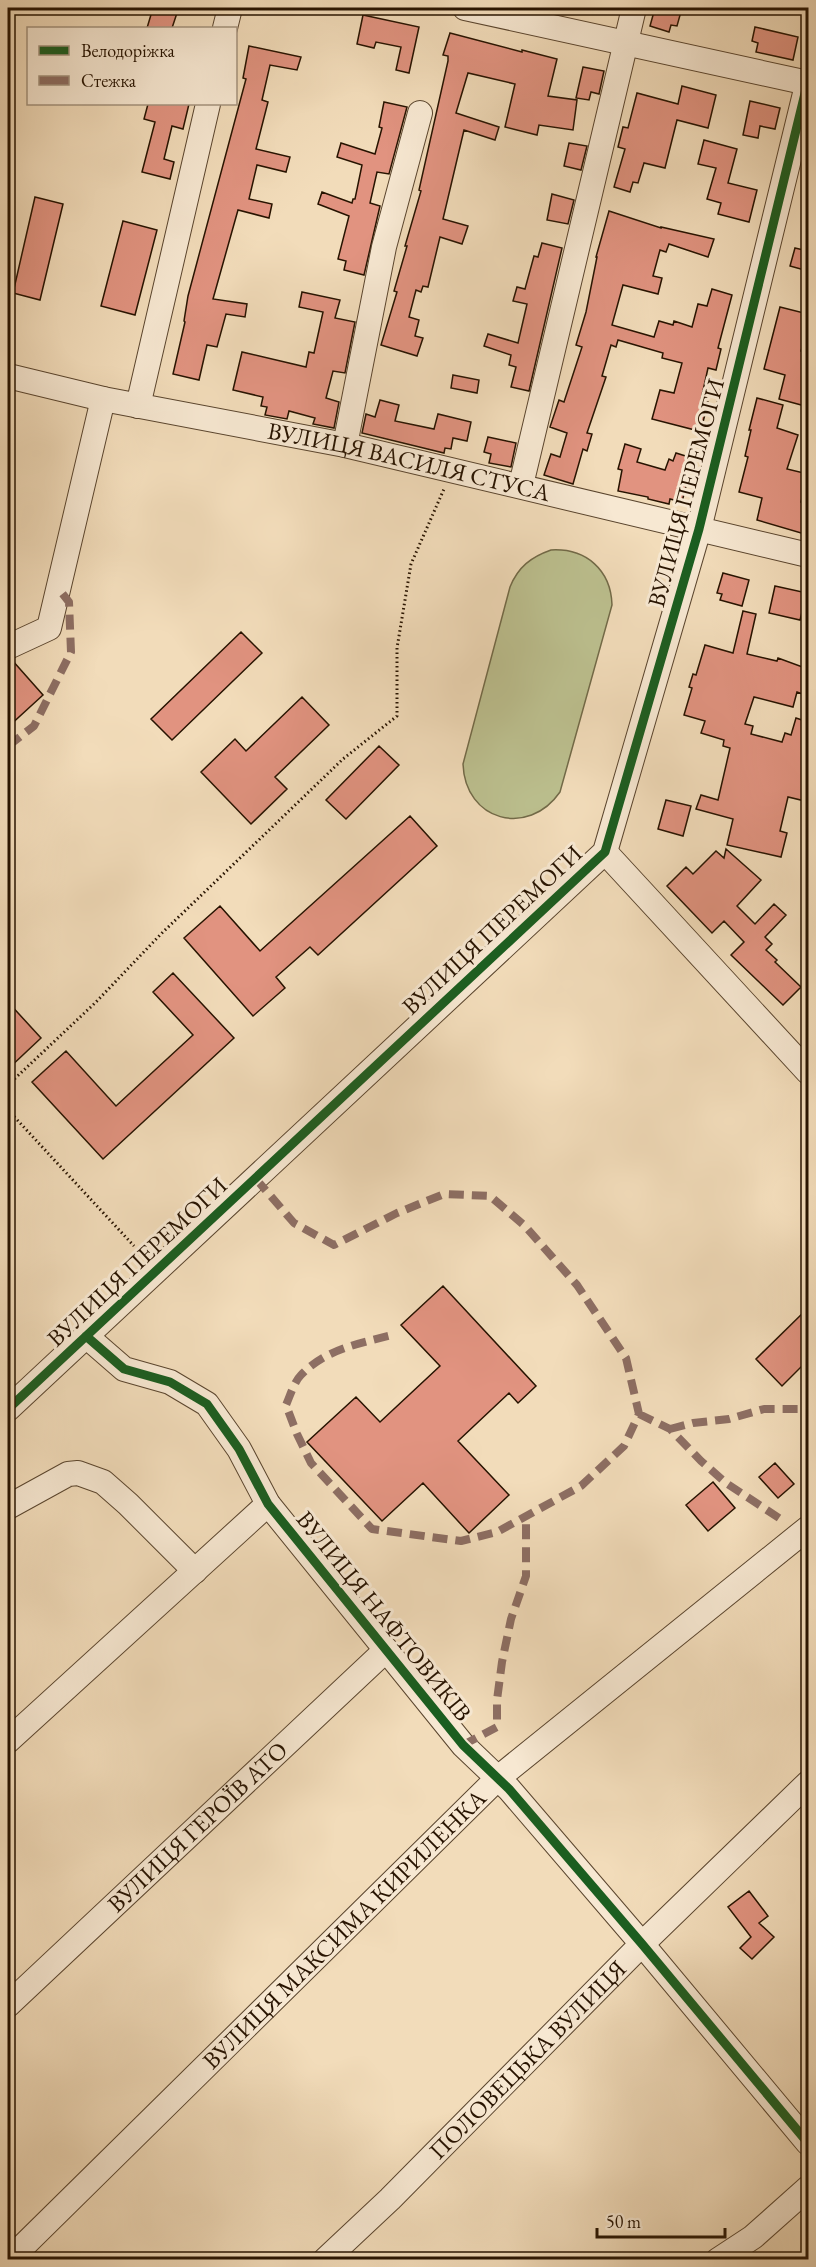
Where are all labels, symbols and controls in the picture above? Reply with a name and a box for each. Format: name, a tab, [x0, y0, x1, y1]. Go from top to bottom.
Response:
legend	[27, 27, 237, 105]
text: Велодоріжка	[81, 39, 176, 62]
text: Стежка	[81, 69, 137, 92]
street label: ВУЛИЦЯ ПЕРЕМОГИ	[640, 375, 731, 610]
street label: ВУЛИЦЯ ВАСИЛЯ СТУСА	[265, 415, 554, 508]
street label: ВУЛИЦЯ ПЕРЕМОГИ	[395, 838, 588, 1021]
street label: ВУЛИЦЯ ПЕРЕМОГИ	[40, 1170, 233, 1353]
street label: ВУЛИЦЯ НАФТОВИКІВ	[290, 1504, 479, 1727]
street label: ВУЛИЦЯ ГЕРОЇВ АТО	[101, 1735, 294, 1919]
street label: ВУЛИЦЯ МАКСИМА КИРИЛЕНКА	[196, 1782, 493, 2076]
street label: ПОЛОВЕЦЬКА ВУЛИЦЯ	[422, 1953, 633, 2166]
scale bar	[597, 2201, 724, 2239]
text: 50 m	[606, 2210, 641, 2233]

